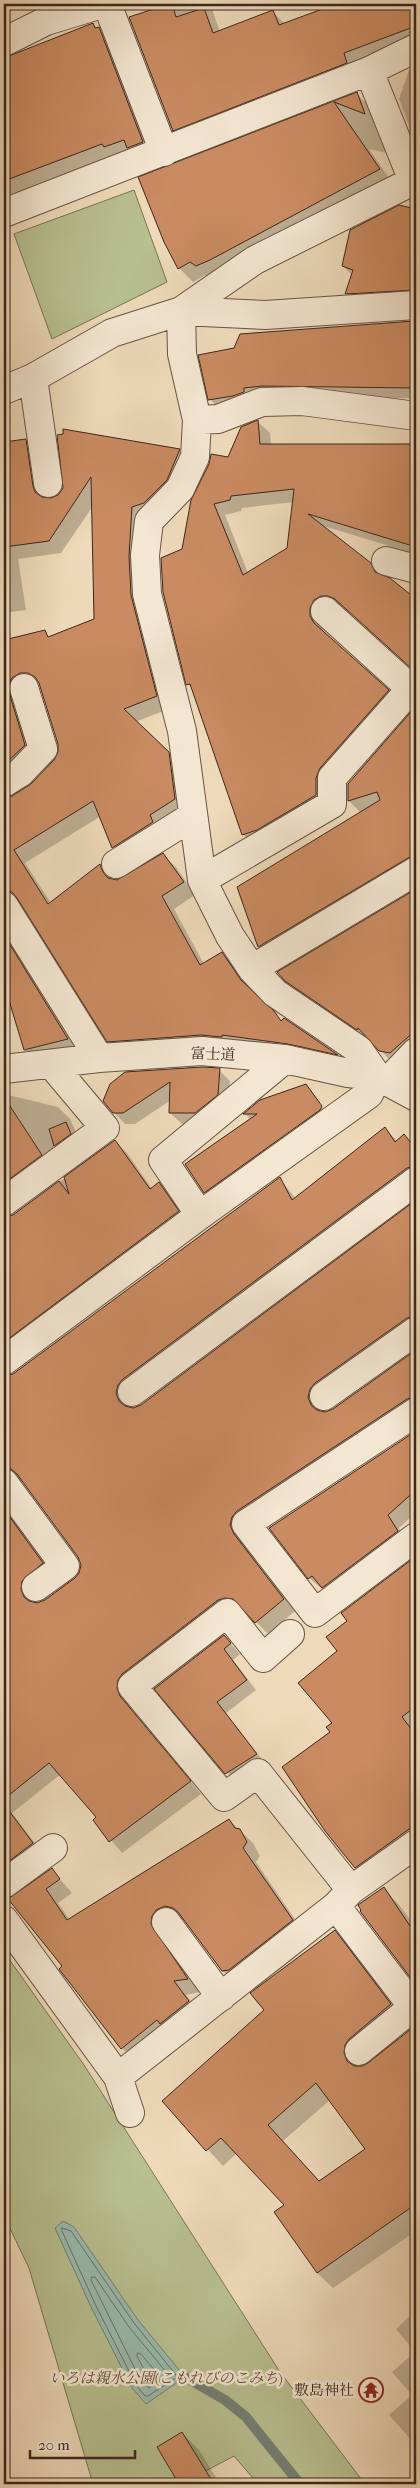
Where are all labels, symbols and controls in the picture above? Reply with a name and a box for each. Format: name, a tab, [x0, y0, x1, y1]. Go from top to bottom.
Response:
street label: 富士道	[190, 1044, 236, 1064]
park label: いろは親水公園(こもれびのこみち)	[49, 2369, 283, 2387]
temple icon: 敷島神社	[358, 2377, 384, 2403]
place label: 敷島神社	[294, 2381, 354, 2399]
scale bar	[30, 2428, 135, 2460]
text: 20 m	[38, 2436, 70, 2454]

